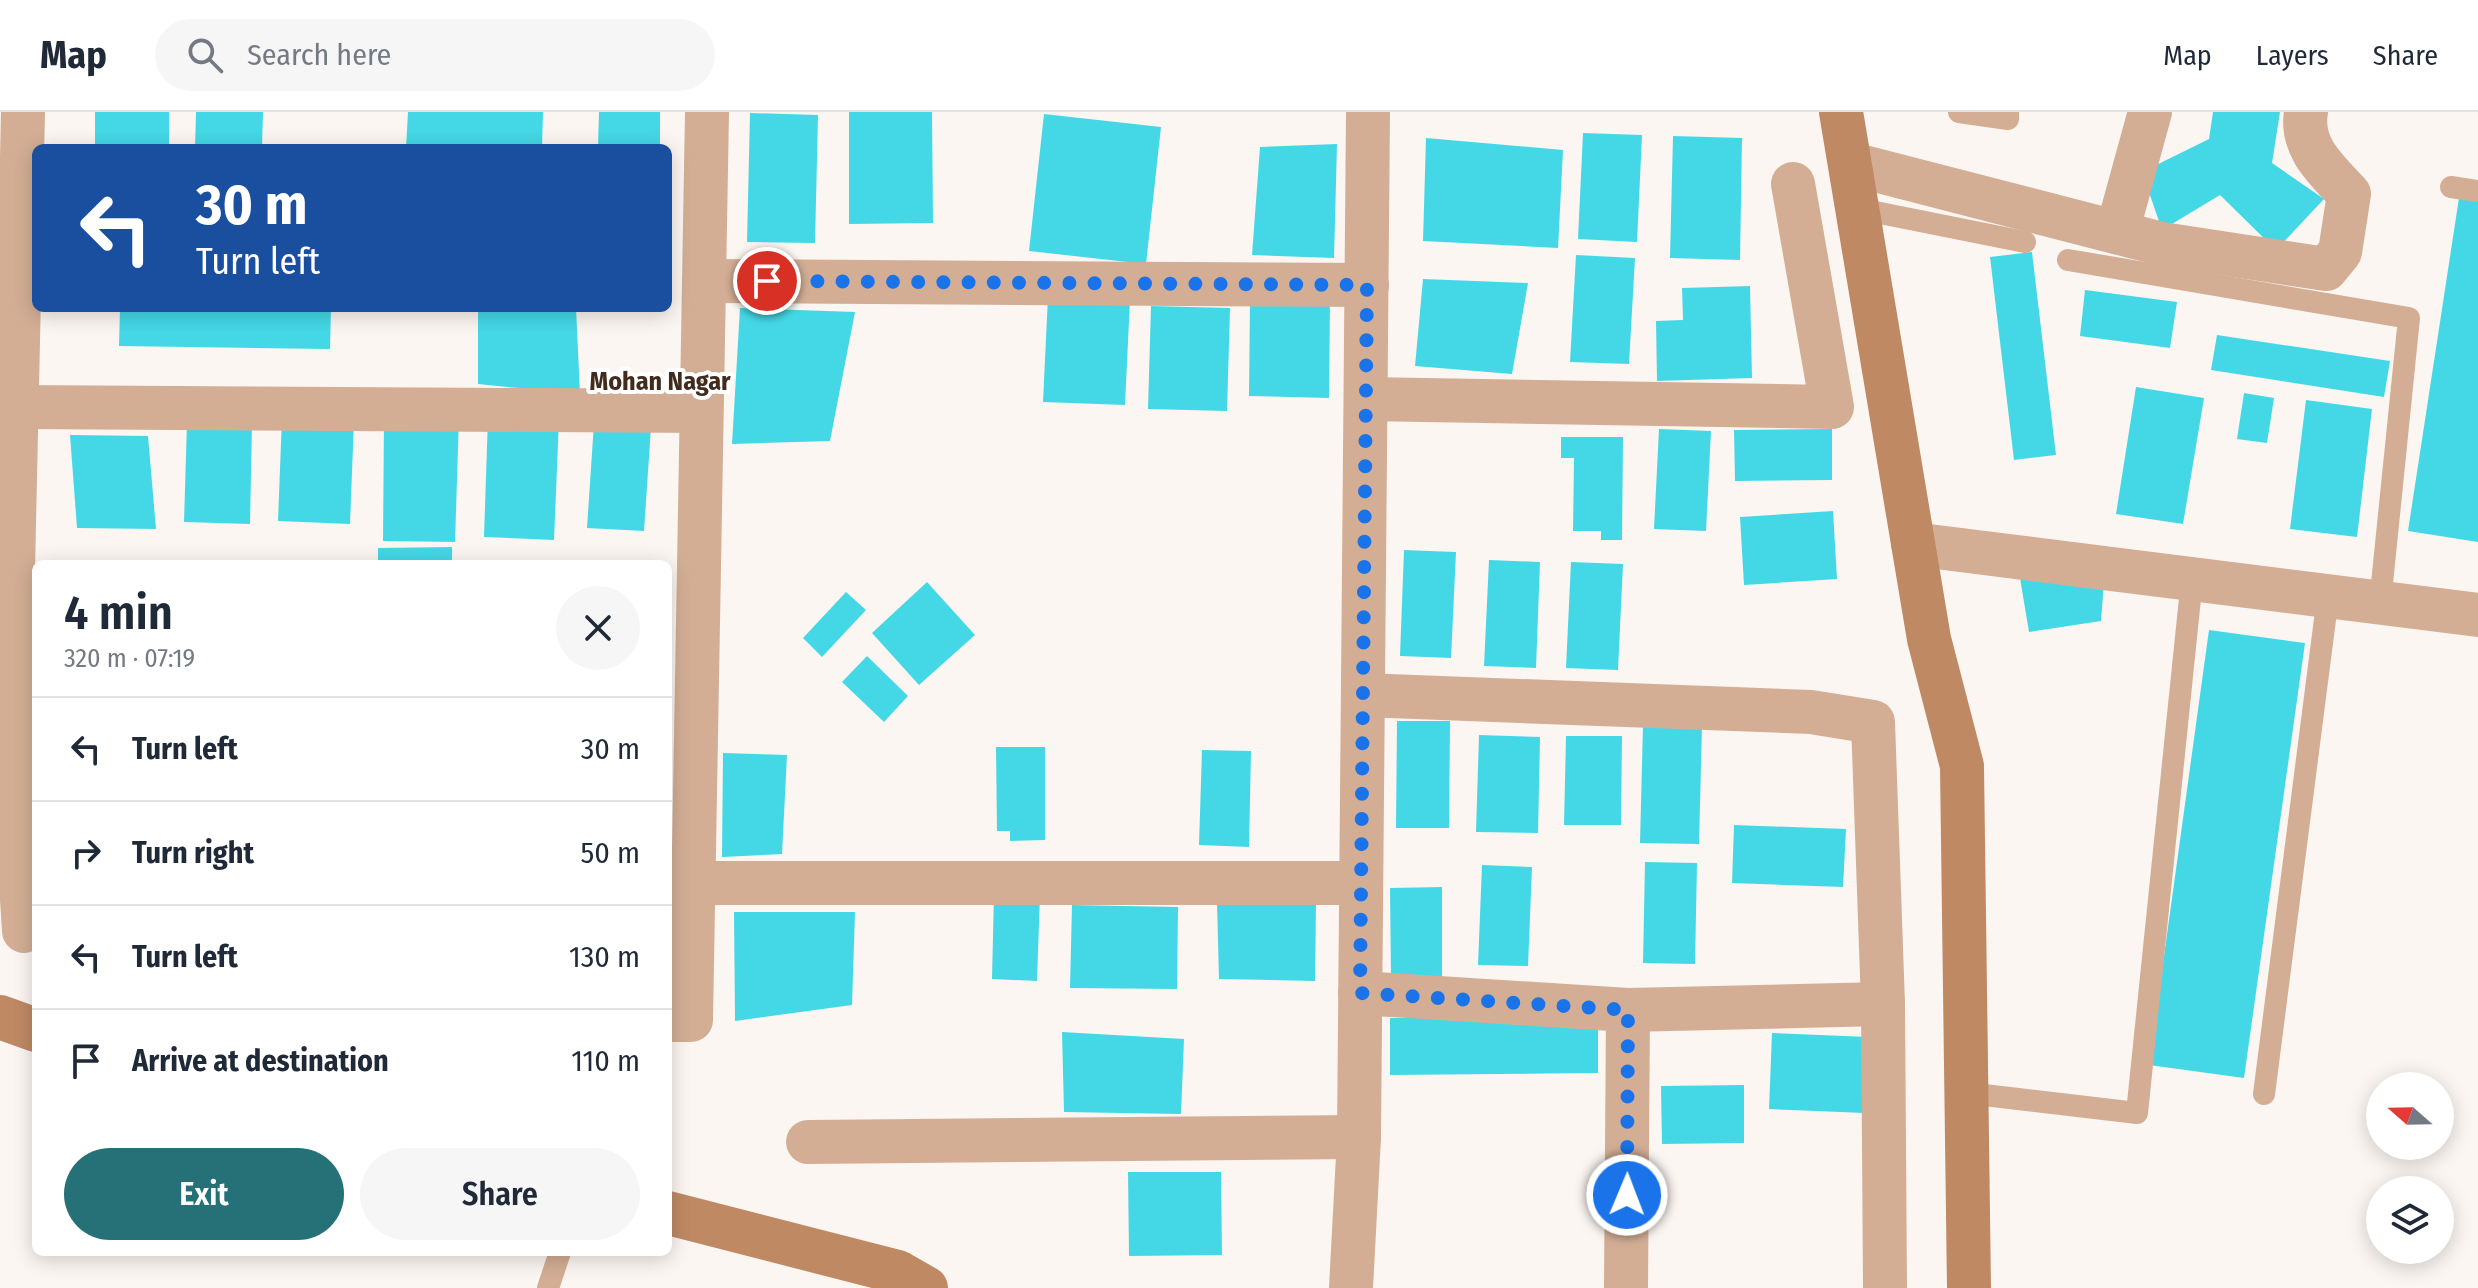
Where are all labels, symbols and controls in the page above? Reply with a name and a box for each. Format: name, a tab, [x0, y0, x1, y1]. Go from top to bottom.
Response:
search box	[155, 19, 715, 91]
text: Map	[40, 32, 107, 78]
icon: search	[183, 33, 227, 77]
text: Search here	[247, 37, 391, 73]
text: Map	[2163, 39, 2212, 72]
text: Layers	[2256, 39, 2329, 72]
text: Share	[2373, 39, 2438, 72]
text: 30 m	[196, 172, 307, 239]
icon: left	[64, 176, 168, 280]
text: Turn left	[196, 240, 320, 284]
pin	[733, 247, 801, 315]
icon: arrive	[745, 259, 789, 303]
district label: Mohan Nagar	[589, 366, 731, 397]
text: 4 min	[64, 584, 173, 642]
button: close	[556, 586, 640, 670]
text: 320 m · 07:19	[64, 643, 195, 674]
icon: left	[64, 727, 108, 771]
text: Turn left	[132, 731, 238, 767]
text: 30 m	[581, 731, 640, 767]
icon: right	[64, 831, 108, 875]
text: Turn right	[132, 835, 254, 871]
text: 50 m	[580, 835, 640, 871]
icon: left	[64, 935, 108, 979]
text: Turn left	[132, 939, 238, 975]
text: 130 m	[569, 939, 640, 975]
icon: arrive	[64, 1039, 108, 1083]
text: Arrive at destination	[132, 1043, 389, 1079]
text: 110 m	[571, 1043, 640, 1079]
north arrow	[2366, 1072, 2454, 1160]
map controls	[2366, 1072, 2454, 1264]
button: Exit	[64, 1148, 344, 1240]
button: Share	[360, 1148, 640, 1240]
position arrow	[1585, 1153, 1669, 1237]
button: layers	[2366, 1176, 2454, 1264]

